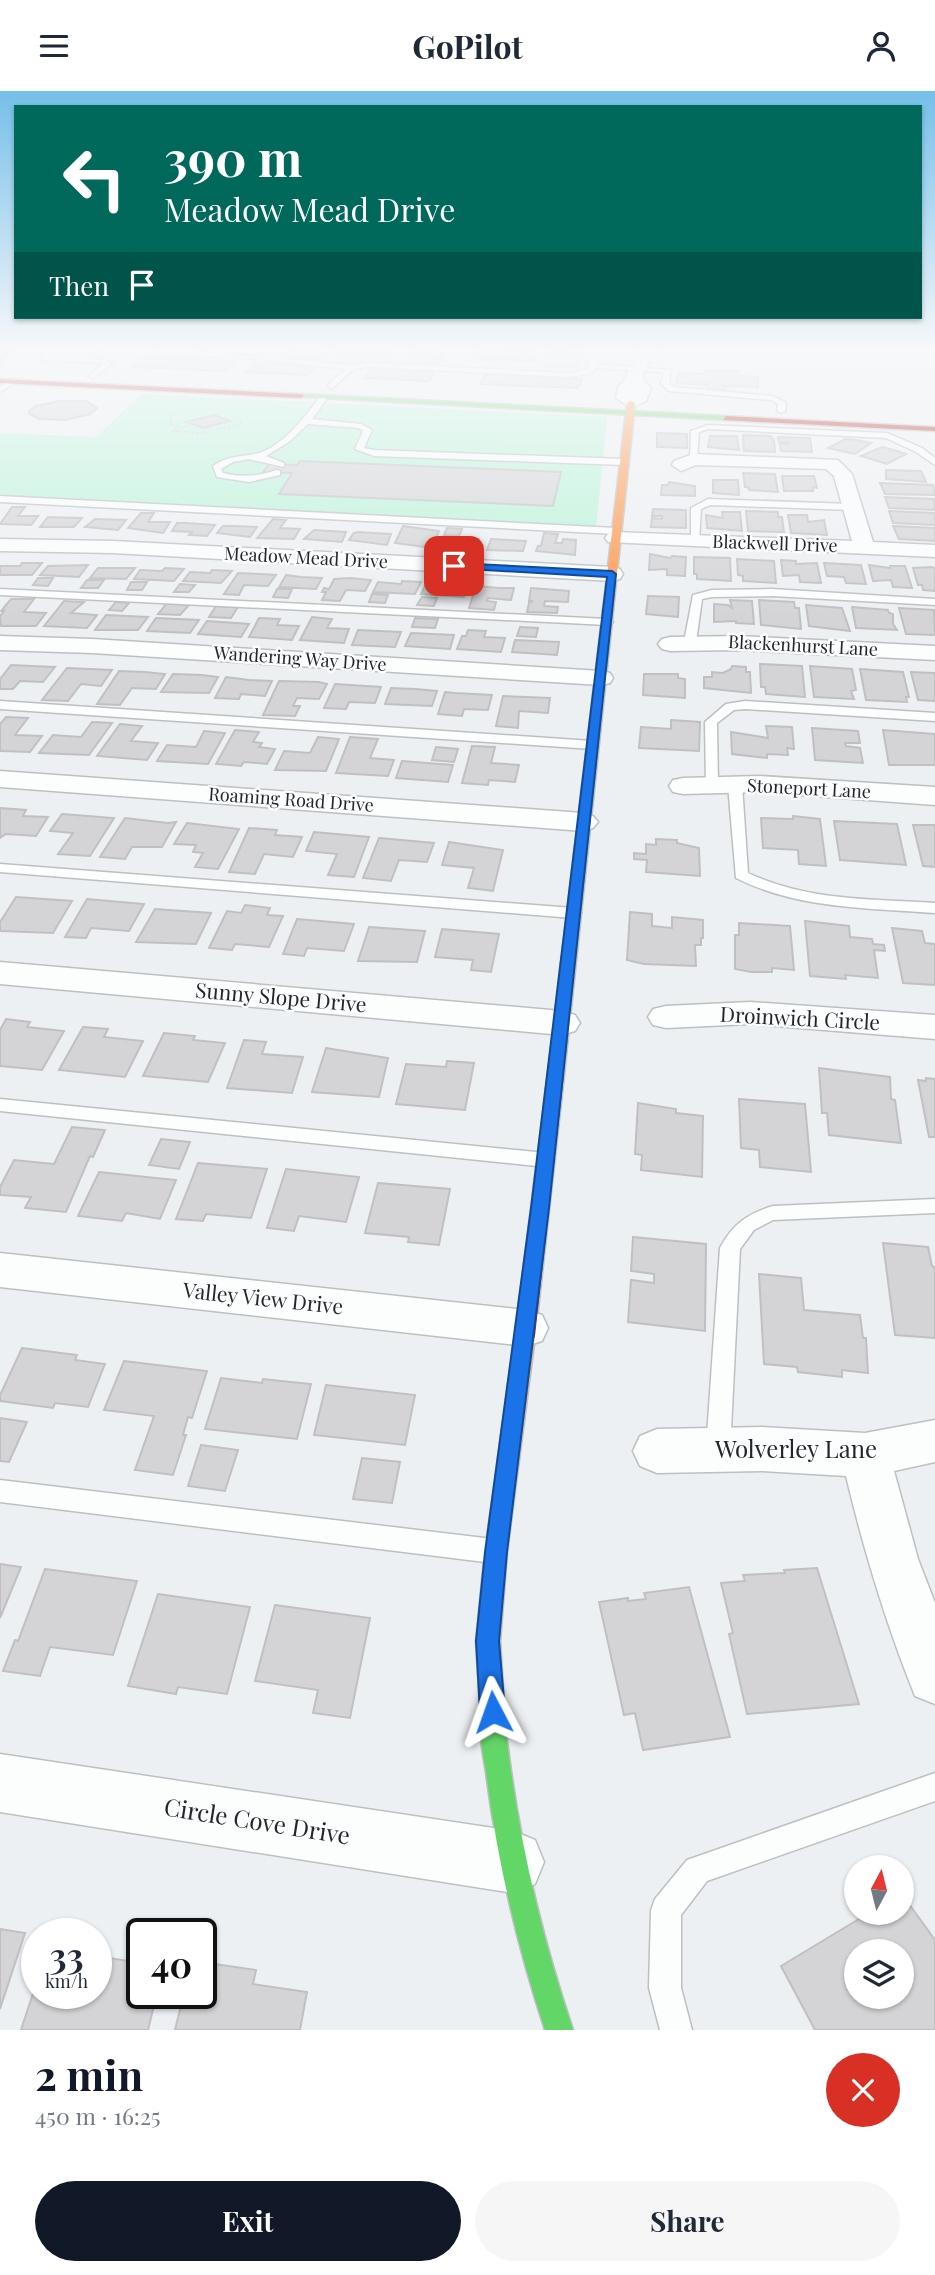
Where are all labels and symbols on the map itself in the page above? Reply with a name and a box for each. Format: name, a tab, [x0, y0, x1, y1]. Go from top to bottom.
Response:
street label: Blackwell Drive	[712, 529, 838, 557]
pin	[424, 536, 484, 596]
street label: Meadow Mead Drive	[224, 541, 389, 573]
street label: Blackenhurst Lane	[727, 629, 879, 661]
street label: Wandering Way Drive	[212, 640, 387, 676]
street label: Stoneport Lane	[746, 773, 872, 803]
street label: Roaming Road Drive	[208, 781, 375, 817]
street label: Sunny Slope Drive	[194, 975, 368, 1017]
street label: Droinwich Circle	[719, 999, 881, 1035]
street label: Valley View Drive	[181, 1275, 345, 1319]
street label: Wolverley Lane	[714, 1432, 877, 1464]
position arrow	[456, 1675, 530, 1749]
street label: Circle Cove Drive	[162, 1790, 353, 1851]
north arrow	[844, 1855, 914, 1925]
speed limit sign: 40	[126, 1918, 217, 2009]

